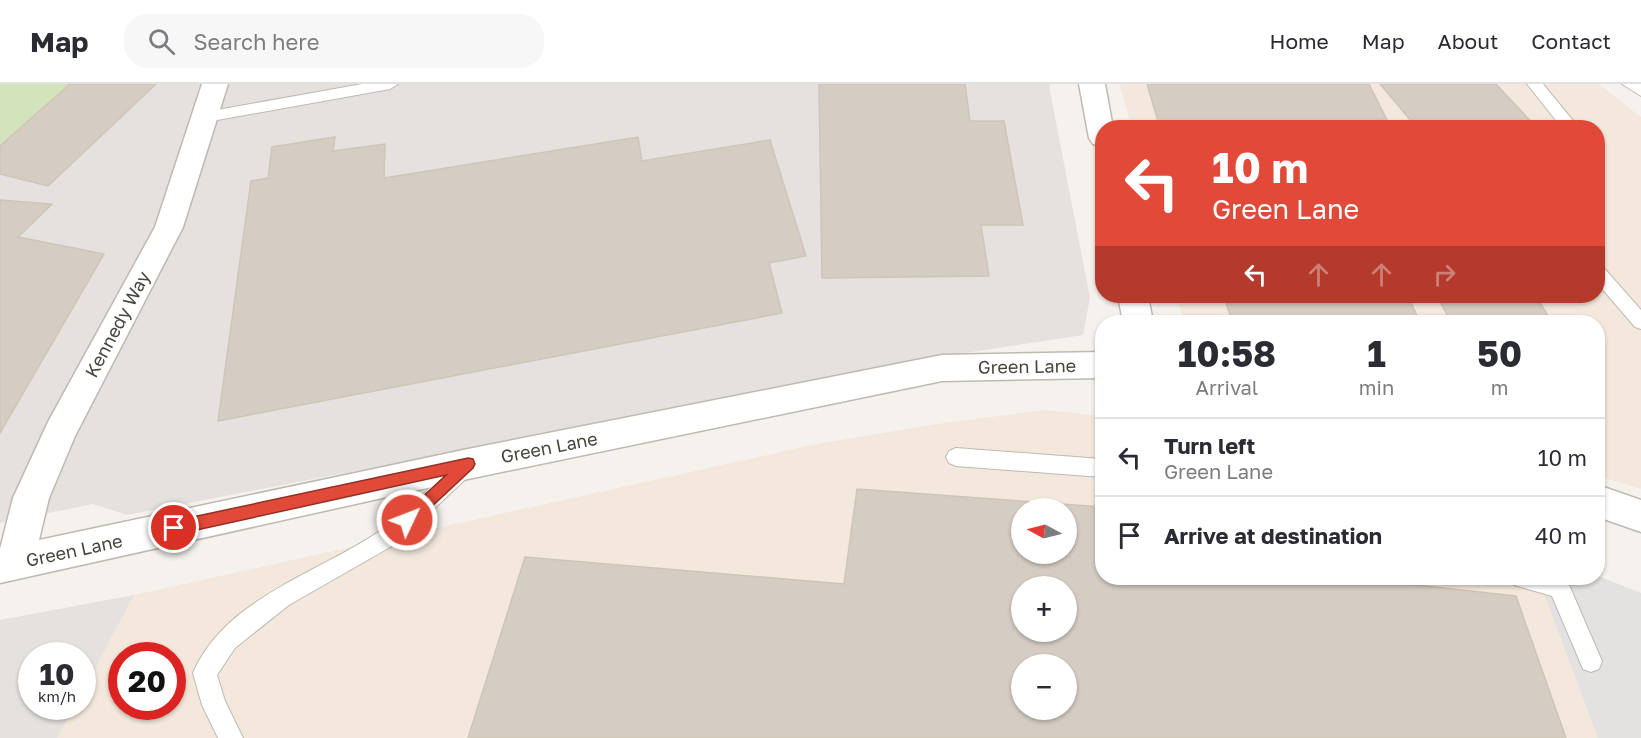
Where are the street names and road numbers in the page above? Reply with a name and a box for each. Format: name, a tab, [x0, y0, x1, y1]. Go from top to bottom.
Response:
street label: Kennedy Way	[80, 267, 154, 381]
street label: Green Lane	[978, 354, 1076, 378]
street label: Green Lane	[499, 427, 599, 467]
street label: Green Lane	[24, 529, 124, 571]

